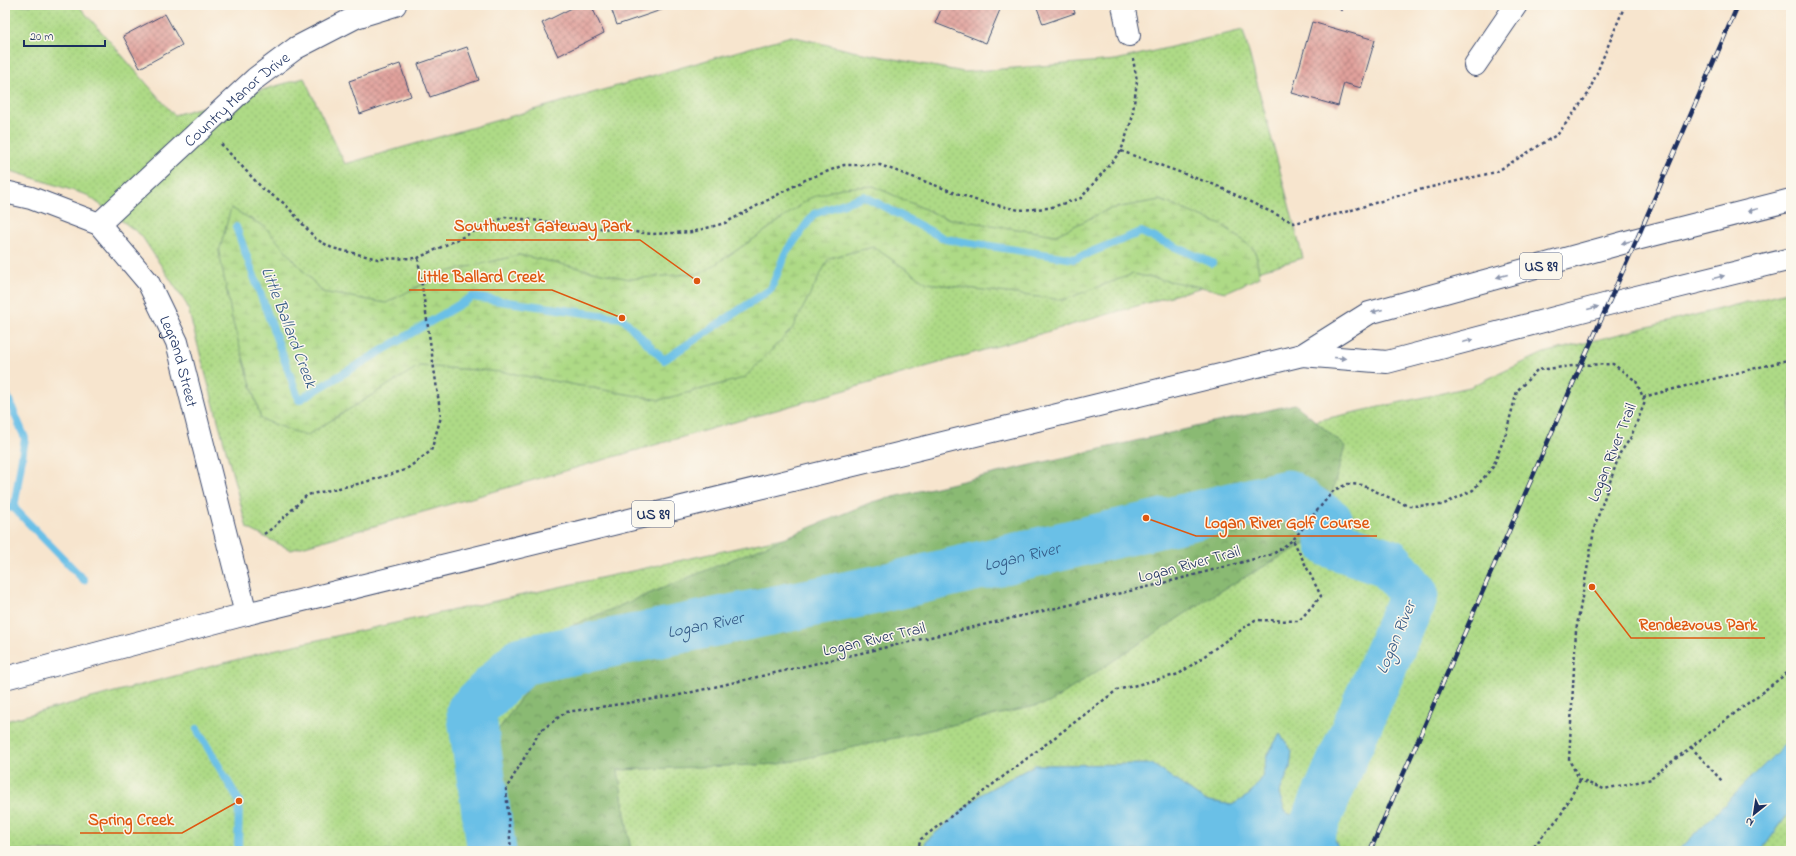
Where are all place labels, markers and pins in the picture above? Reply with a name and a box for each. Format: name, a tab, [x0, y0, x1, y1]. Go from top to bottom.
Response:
callout: Southwest Gateway Park	[446, 211, 640, 240]
callout: Little Ballard Creek	[409, 261, 552, 290]
callout: Logan River Golf Course	[1196, 507, 1377, 536]
callout: Rendezvous Park	[1631, 609, 1765, 638]
callout: Spring Creek	[80, 804, 182, 833]

